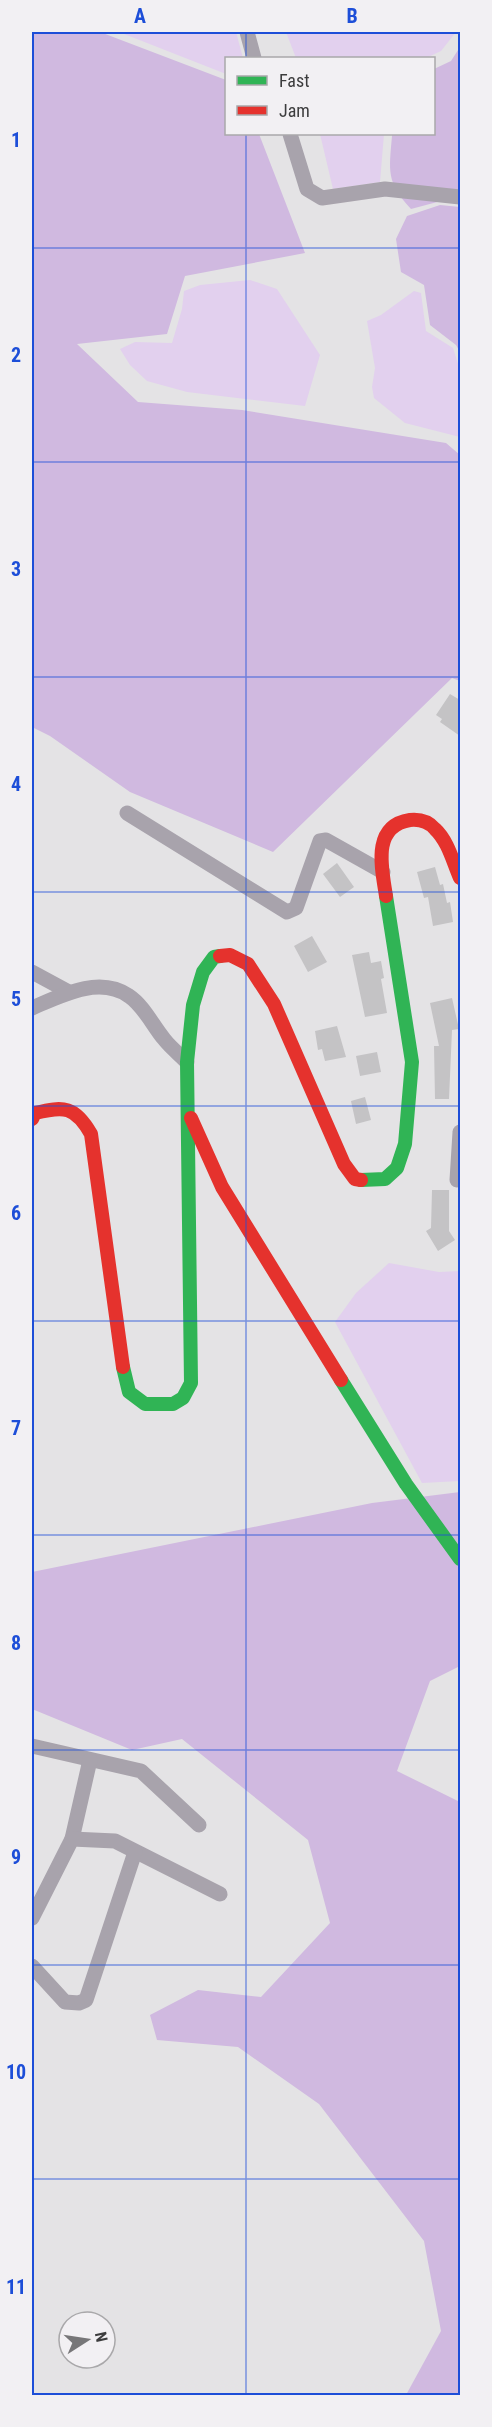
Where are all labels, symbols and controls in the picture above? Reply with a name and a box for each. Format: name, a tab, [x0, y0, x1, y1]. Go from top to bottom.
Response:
text: A	[134, 4, 146, 28]
text: B	[346, 4, 358, 28]
legend	[225, 57, 435, 135]
text: Fast	[279, 70, 310, 91]
text: Jam	[279, 100, 310, 121]
text: 1	[11, 128, 21, 152]
text: 2	[11, 343, 21, 367]
text: 3	[11, 557, 21, 581]
text: 4	[11, 772, 21, 796]
text: 5	[11, 987, 21, 1011]
text: 6	[11, 1201, 21, 1225]
text: 7	[11, 1416, 21, 1440]
text: 8	[11, 1631, 21, 1655]
text: 9	[11, 1845, 21, 1869]
text: 10	[6, 2060, 26, 2084]
text: 11	[6, 2275, 26, 2299]
north arrow	[57, 2310, 117, 2370]
text: N	[91, 2330, 111, 2344]

